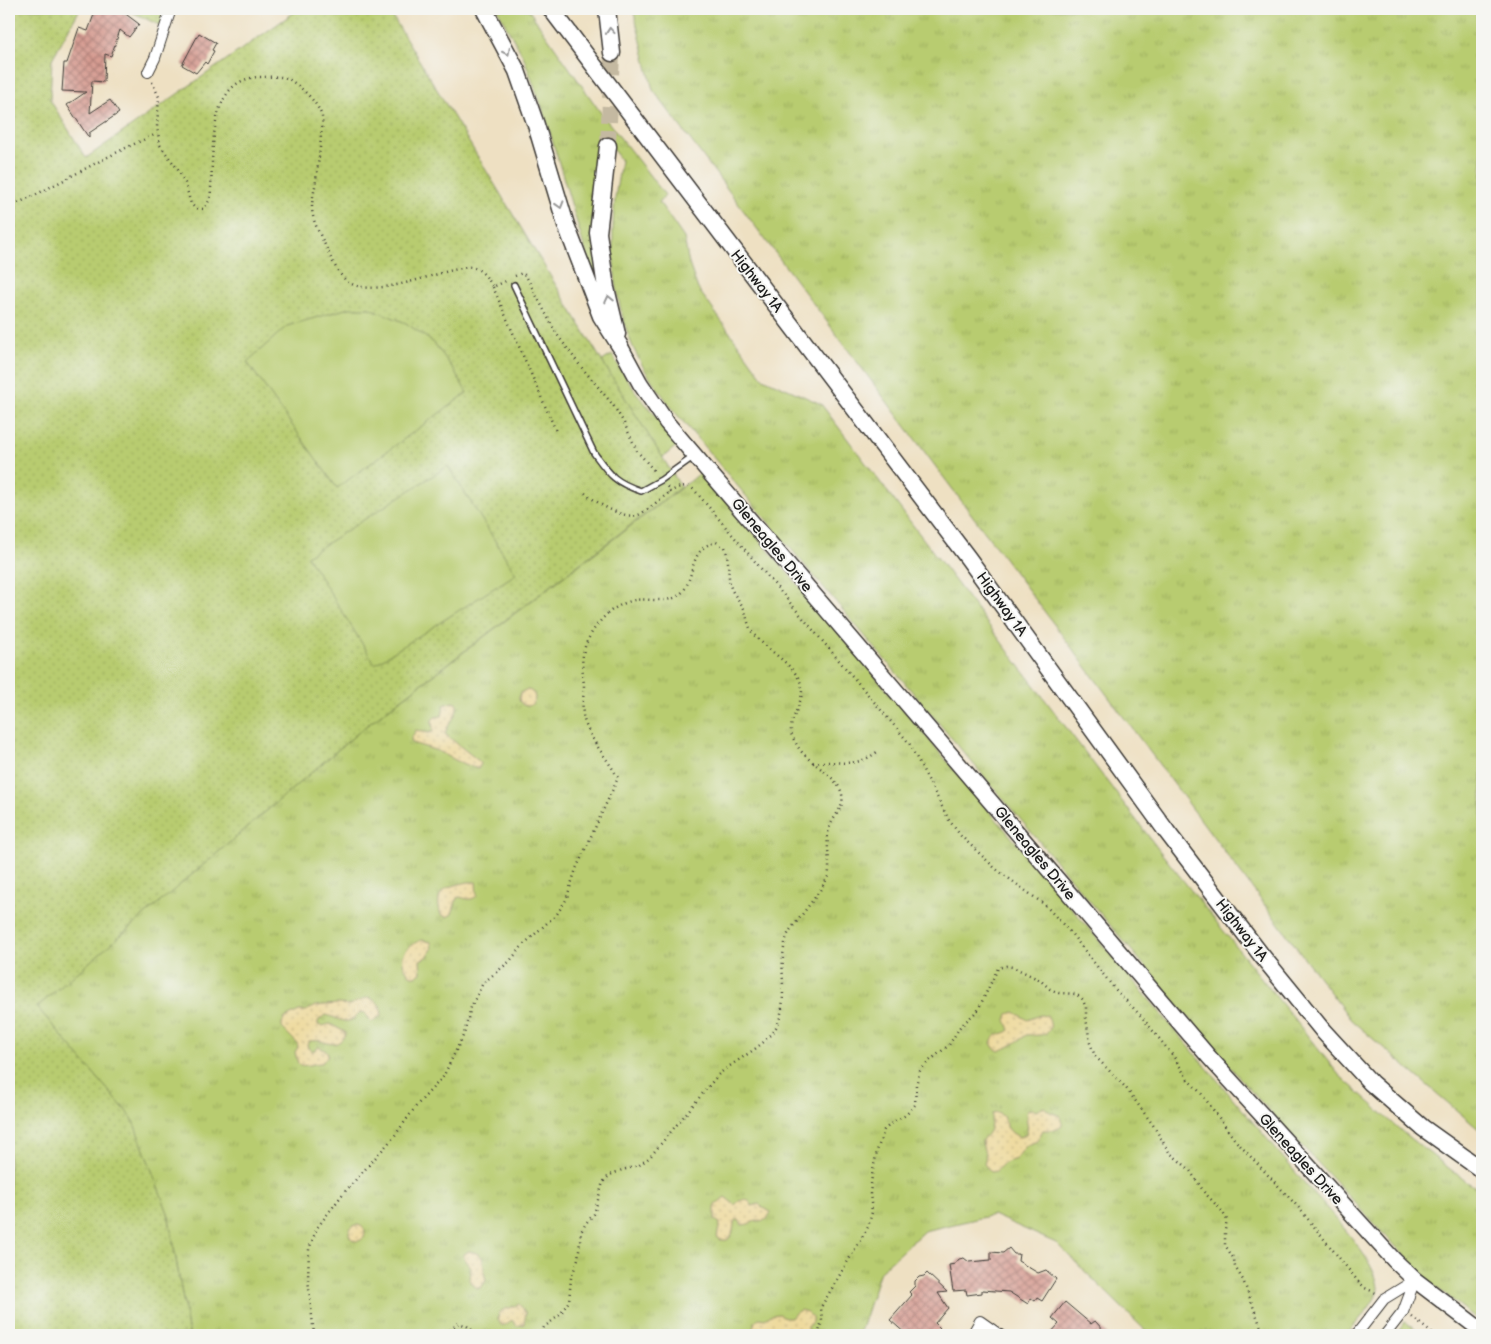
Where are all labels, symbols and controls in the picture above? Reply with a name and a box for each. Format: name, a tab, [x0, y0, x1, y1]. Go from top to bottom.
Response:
one-way arrow	[605, 27, 616, 35]
one-way arrow	[501, 47, 511, 56]
one-way arrow	[555, 201, 565, 209]
street label: Highway 1A	[726, 246, 788, 317]
one-way arrow	[604, 294, 615, 303]
street label: Gleneagles Drive	[727, 494, 816, 596]
street label: Highway 1A	[972, 569, 1032, 641]
street label: Gleneagles Drive	[990, 802, 1079, 904]
street label: Highway 1A	[1211, 895, 1273, 966]
street label: Gleneagles Drive	[1255, 1110, 1347, 1209]

